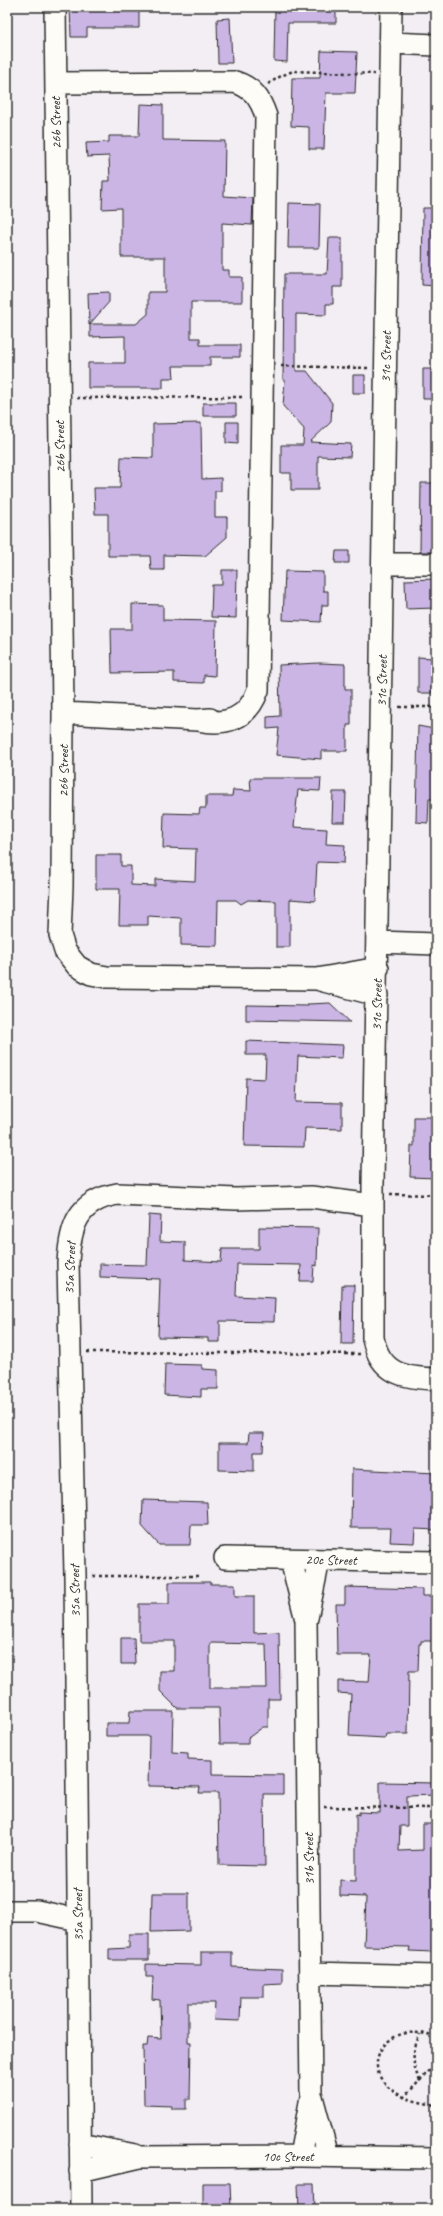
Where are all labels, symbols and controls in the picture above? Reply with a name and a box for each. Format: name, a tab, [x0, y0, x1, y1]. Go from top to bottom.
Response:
street label: 26b Street	[47, 95, 65, 149]
street label: 31c Street	[377, 330, 395, 383]
street label: 26b Street	[51, 419, 69, 473]
street label: 31c Street	[373, 654, 391, 707]
street label: 26b Street	[55, 743, 72, 797]
street label: 31c Street	[368, 978, 386, 1031]
street label: 35a Street	[61, 1239, 79, 1295]
street label: 20c Street	[305, 1551, 358, 1569]
street label: 35a Street	[66, 1562, 84, 1617]
street label: 31b Street	[300, 1831, 318, 1885]
street label: 35a Street	[69, 1886, 87, 1941]
street label: 10c Street	[262, 2148, 315, 2165]

